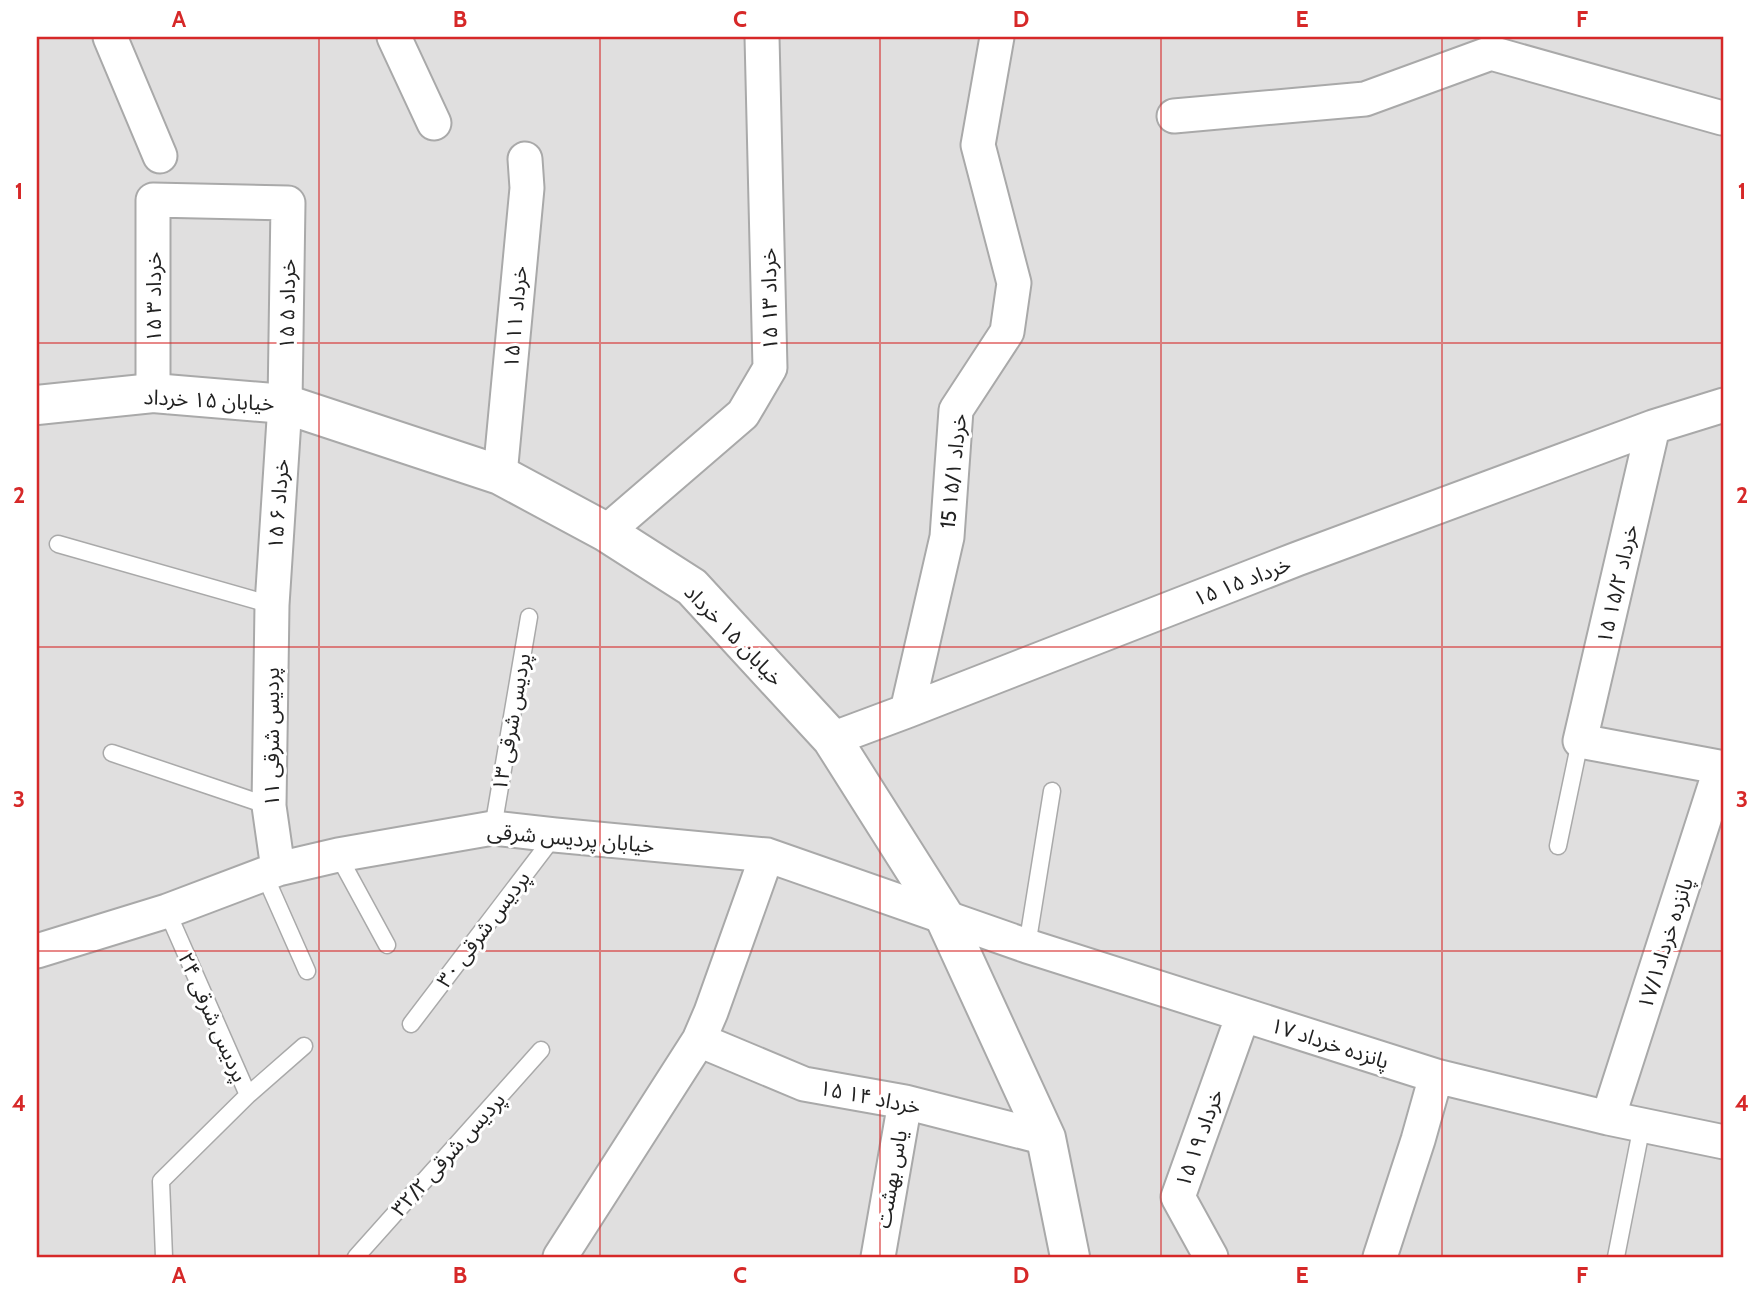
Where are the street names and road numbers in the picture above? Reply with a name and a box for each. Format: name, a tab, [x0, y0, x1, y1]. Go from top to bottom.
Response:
street label: ۱۵ خرداد ۱۳	[756, 247, 782, 351]
street label: ۱۵ خرداد ۳	[141, 252, 166, 342]
street label: ۱۵ خرداد ۵	[274, 258, 300, 350]
street label: ۱۵ خرداد ۱۱	[498, 265, 532, 369]
street label: خیابان ۱۵ خرداد	[143, 384, 275, 416]
street label: 15 خرداد ۱۵/۱	[935, 412, 971, 530]
street label: ۱۵ خرداد ۶	[262, 458, 294, 550]
street label: ۱۵ خرداد ۱۵/۲	[1591, 522, 1643, 646]
street label: ۱۵ خرداد ۱۵	[1190, 551, 1294, 611]
street label: خیابان ۱۵ خرداد	[679, 579, 789, 691]
street label: پردیس شرقی ۱۳	[487, 651, 537, 793]
street label: پردیس شرقی ۱۱	[259, 667, 285, 807]
street label: خیابان پردیس شرقی	[486, 818, 656, 859]
street label: پردیس شرقی ۳۰	[431, 866, 536, 993]
street label: پانزده خرداد۱۷/۱	[1632, 874, 1699, 1012]
street label: پردیس شرقی ۲۴	[172, 948, 253, 1086]
street label: پانزده خرداد ۱۷	[1267, 1012, 1392, 1075]
street label: ۱۵ خرداد ۱۴	[817, 1075, 923, 1119]
street label: ۱۵ خرداد ۱۹	[1170, 1086, 1228, 1190]
street label: پردیس شرقی ۳۲/۲	[386, 1087, 511, 1222]
street label: یاس بهشت	[870, 1128, 912, 1230]

